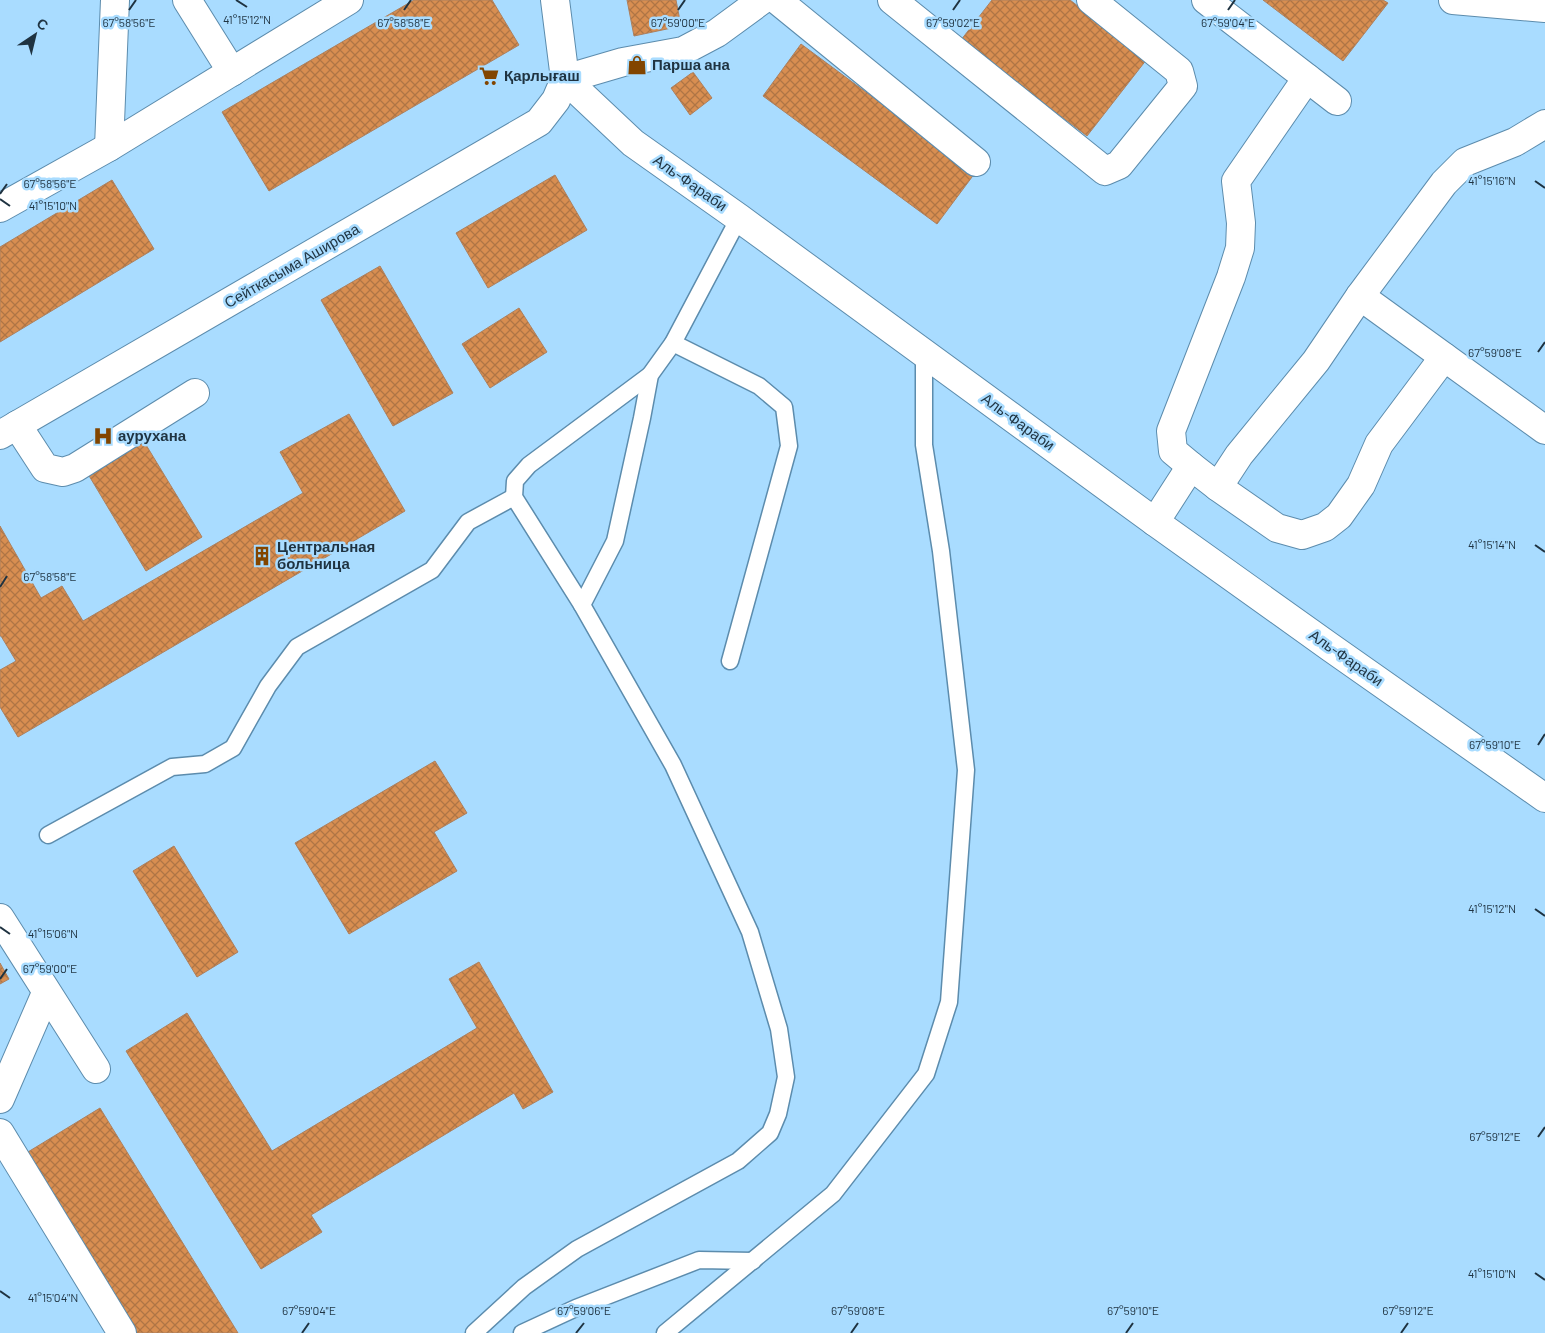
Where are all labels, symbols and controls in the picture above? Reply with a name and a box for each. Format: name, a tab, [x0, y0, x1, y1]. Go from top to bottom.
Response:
north arrow	[10, 10, 60, 60]
text: 41°15'12"N	[223, 12, 271, 26]
text: С	[34, 14, 52, 34]
text: 67°58'56"E	[102, 15, 156, 29]
text: 67°58'58"E	[377, 15, 431, 29]
text: 67°59'00"E	[651, 15, 705, 29]
text: 67°59'02"E	[926, 15, 980, 29]
text: 67°59'04"E	[1201, 15, 1255, 29]
shop icon: Парша ана	[626, 54, 648, 76]
place label: Парша ана	[652, 55, 731, 73]
supermarket icon: Қарлығаш	[478, 65, 500, 87]
place label: Қарлығаш	[504, 66, 580, 84]
street label: Аль-Фараби	[650, 150, 731, 214]
text: 41°15'16"N	[1468, 173, 1516, 187]
text: 67°58'56"E	[23, 176, 77, 190]
text: 41°15'10"N	[29, 198, 77, 212]
street label: Сейткасыма Аширова	[221, 219, 363, 311]
text: 67°59'08"E	[1468, 345, 1522, 359]
street label: Аль-Фараби	[979, 389, 1059, 454]
hospital icon: аурухана	[92, 425, 114, 447]
place label: аурухана	[118, 426, 187, 444]
place label: Центральная больница	[277, 537, 375, 572]
text: 41°15'14"N	[1468, 537, 1516, 551]
building icon: Центральная больница	[251, 545, 273, 567]
text: 67°58'58"E	[23, 569, 77, 583]
street label: Аль-Фараби	[1306, 625, 1387, 689]
text: 67°59'10"E	[1469, 737, 1521, 751]
text: 41°15'12"N	[1468, 901, 1516, 915]
text: 41°15'06"N	[28, 926, 78, 940]
text: 67°59'00"E	[23, 961, 77, 975]
text: 67°59'12"E	[1469, 1129, 1521, 1143]
text: 41°15'10"N	[1468, 1266, 1516, 1280]
text: 41°15'04"N	[28, 1290, 78, 1304]
text: 67°59'04"E	[282, 1303, 336, 1317]
text: 67°59'06"E	[557, 1303, 611, 1317]
text: 67°59'08"E	[831, 1303, 885, 1317]
text: 67°59'10"E	[1107, 1303, 1159, 1317]
text: 67°59'12"E	[1382, 1303, 1434, 1317]

